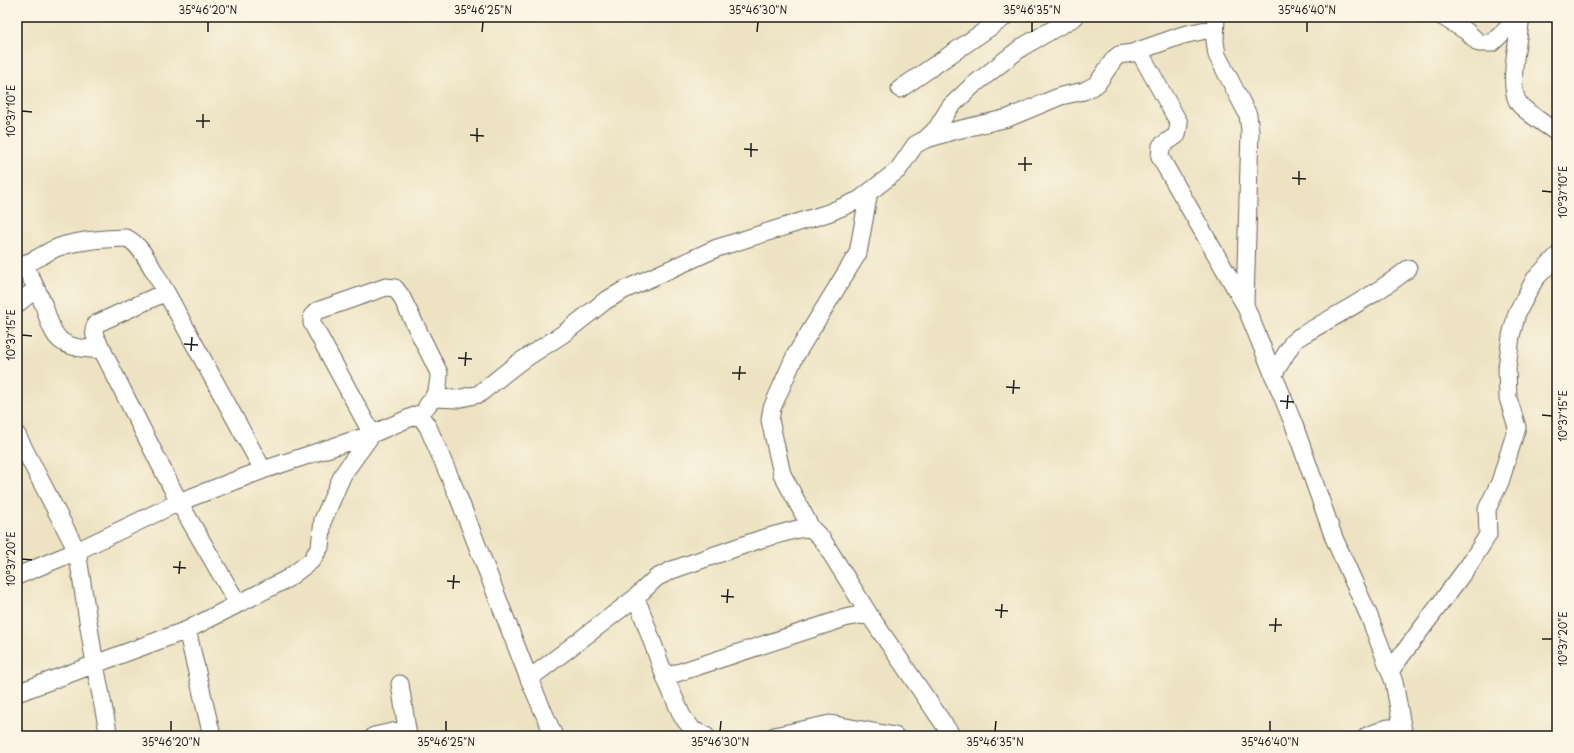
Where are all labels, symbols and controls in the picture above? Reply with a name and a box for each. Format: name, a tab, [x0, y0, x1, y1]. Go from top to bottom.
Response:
text: 35°46'20"N	[179, 2, 238, 17]
text: 35°46'25"N	[454, 2, 512, 17]
text: 35°46'30"N	[729, 2, 787, 17]
text: 35°46'35"N	[1003, 2, 1061, 17]
text: 35°46'40"N	[1278, 2, 1336, 17]
text: 10°37'10"E	[3, 85, 18, 137]
text: 10°37'10"E	[1555, 166, 1570, 218]
text: 10°37'15"E	[3, 309, 18, 361]
text: 10°37'15"E	[1555, 390, 1570, 442]
text: 10°37'20"E	[3, 532, 18, 586]
text: 10°37'20"E	[1555, 612, 1570, 666]
text: 35°46'20"N	[142, 734, 201, 749]
text: 35°46'25"N	[417, 734, 475, 749]
text: 35°46'30"N	[691, 734, 749, 749]
text: 35°46'35"N	[966, 734, 1024, 749]
text: 35°46'40"N	[1241, 734, 1299, 749]

